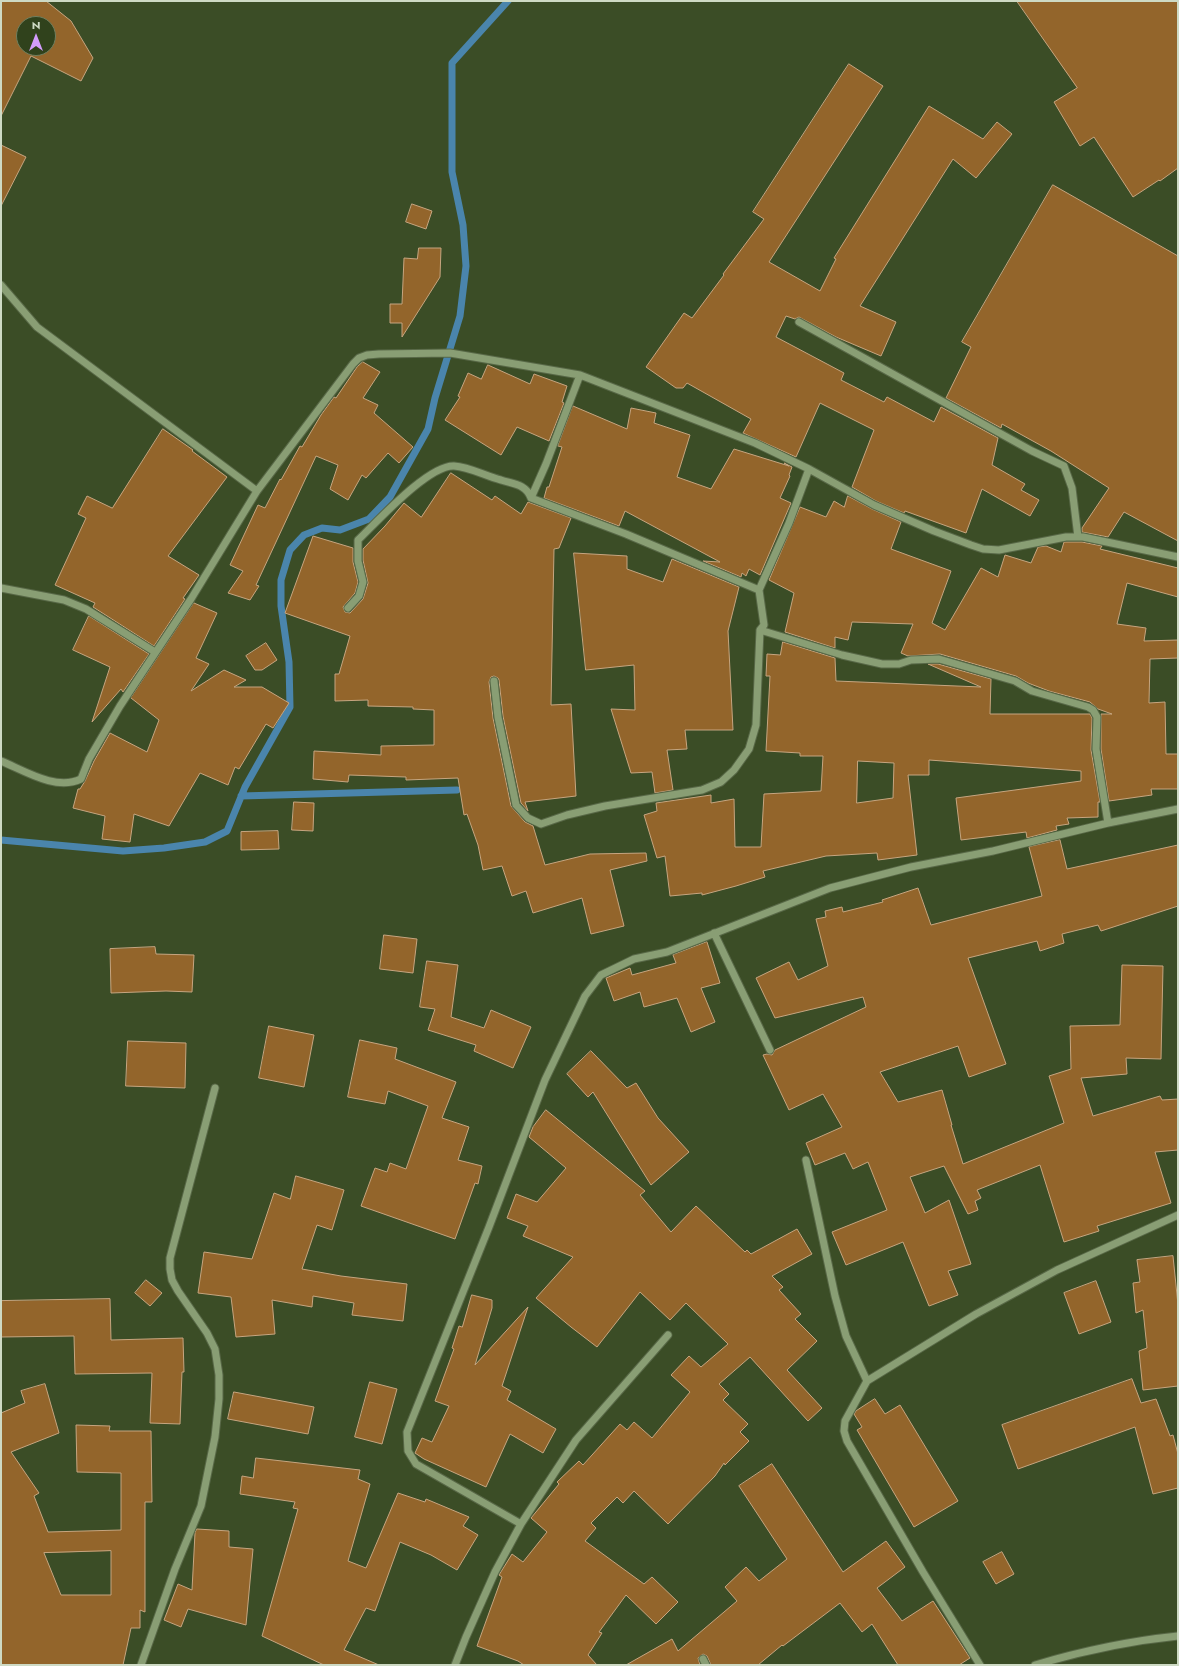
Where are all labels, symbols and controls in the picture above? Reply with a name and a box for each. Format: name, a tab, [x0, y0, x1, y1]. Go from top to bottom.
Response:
north arrow	[16, 16, 56, 56]
text: N	[32, 17, 40, 33]

